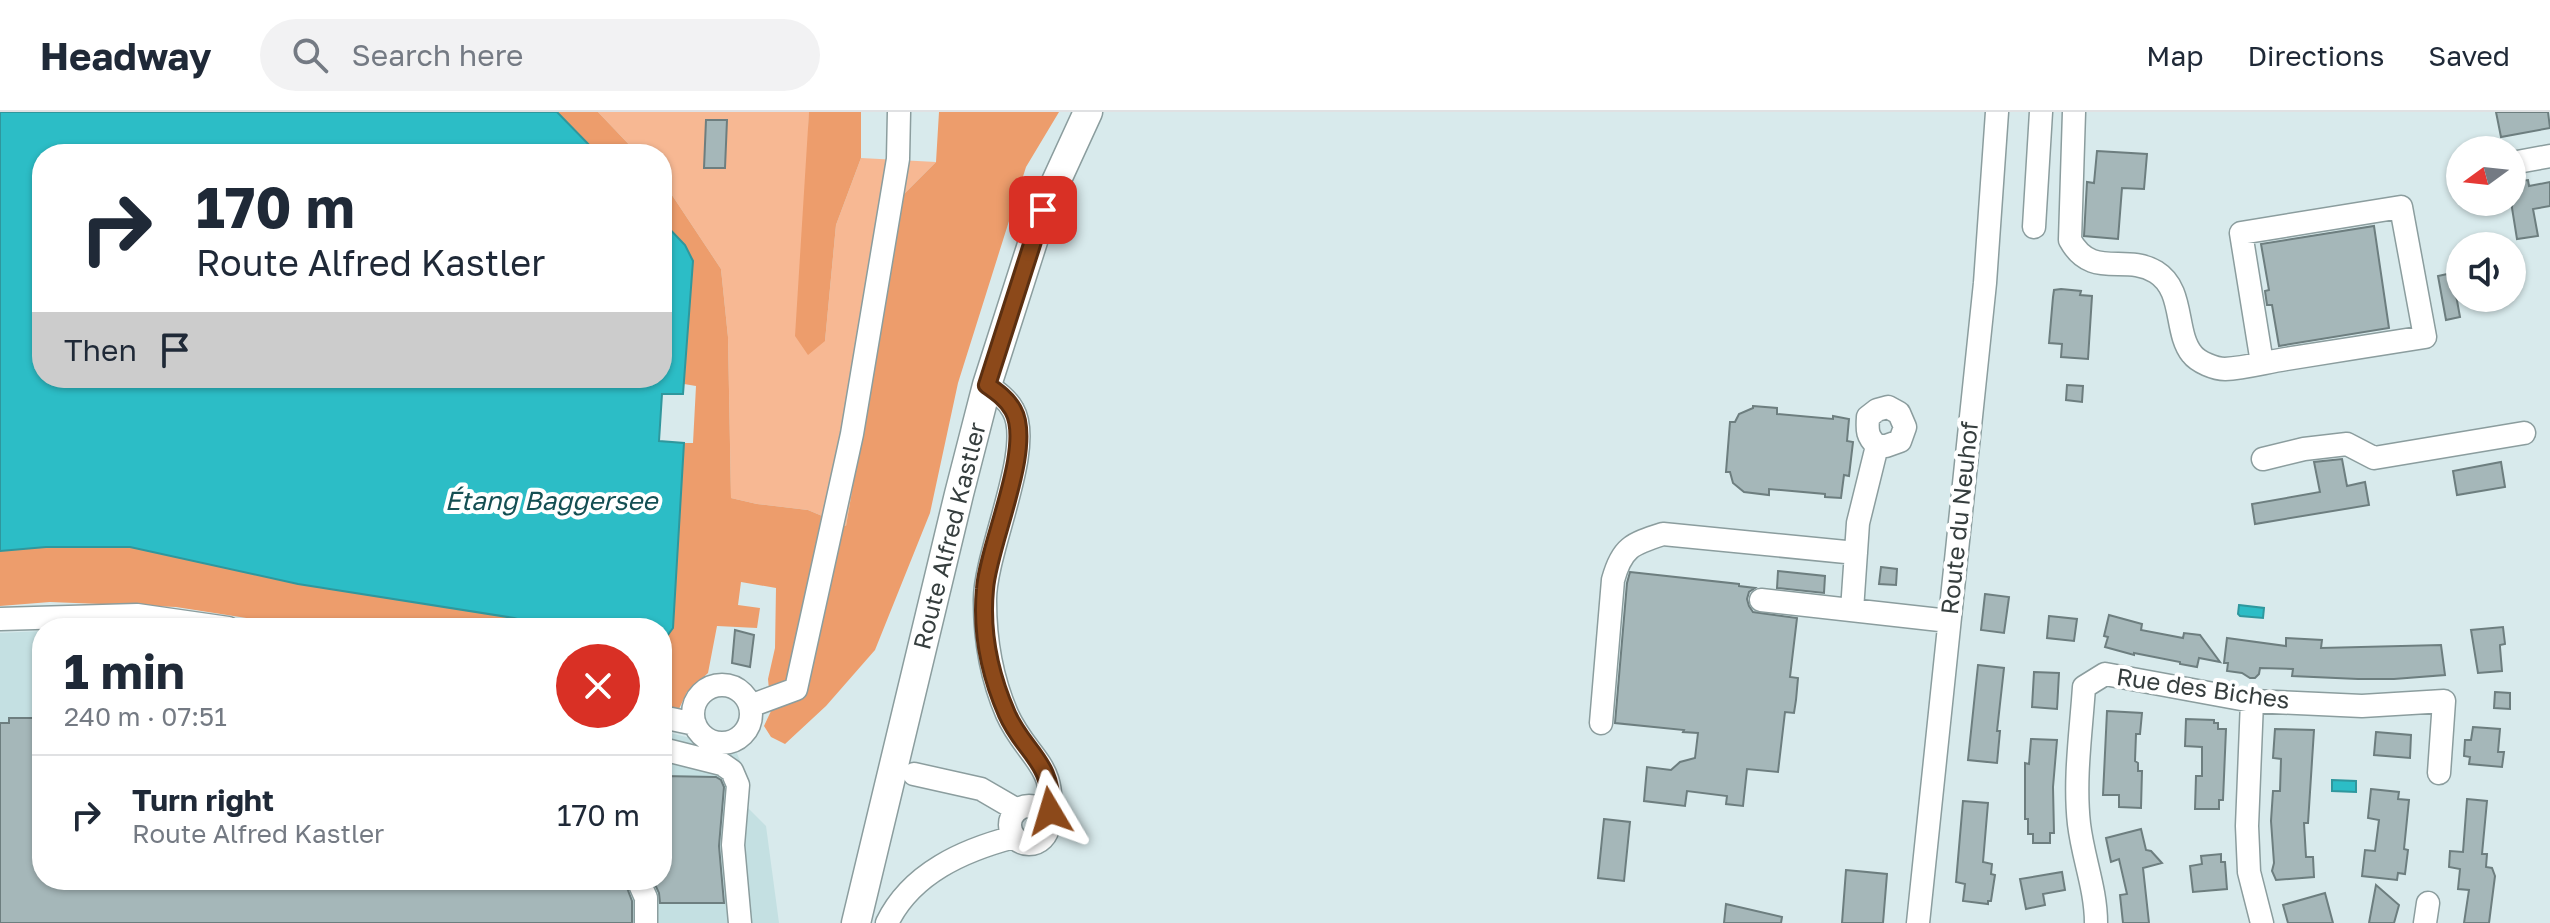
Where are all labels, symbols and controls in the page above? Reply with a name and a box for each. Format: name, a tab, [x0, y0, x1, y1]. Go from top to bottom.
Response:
search box	[260, 19, 820, 91]
text: Headway	[40, 33, 212, 78]
icon: search	[288, 33, 332, 77]
text: Search here	[352, 37, 523, 73]
text: Map	[2146, 39, 2203, 72]
text: Directions	[2247, 39, 2384, 72]
text: Saved	[2428, 39, 2510, 72]
north arrow	[2446, 136, 2526, 216]
map controls	[2446, 136, 2526, 312]
text: 170 m	[196, 173, 355, 240]
icon: right	[64, 176, 168, 280]
pin	[1009, 176, 1077, 244]
icon: arrive	[1021, 188, 1065, 232]
button: sound	[2446, 232, 2526, 312]
text: Route Alfred Kastler	[196, 241, 545, 284]
icon: arrive	[153, 328, 197, 372]
text: Then	[64, 332, 137, 368]
street label: Route Alfred Kastler	[906, 419, 991, 652]
street label: Route du Neuhof	[1934, 420, 1983, 616]
water label: Étang Baggersee	[445, 485, 659, 516]
text: 1 min	[64, 642, 185, 700]
button: close	[556, 644, 640, 728]
street label: Rue des Biches	[2115, 661, 2292, 714]
text: 240 m · 07:51	[64, 701, 227, 732]
position arrow	[1008, 769, 1092, 853]
text: Turn right	[132, 782, 274, 818]
icon: right	[64, 793, 108, 837]
text: 170 m	[557, 797, 640, 833]
text: Route Alfred Kastler	[132, 818, 384, 849]

